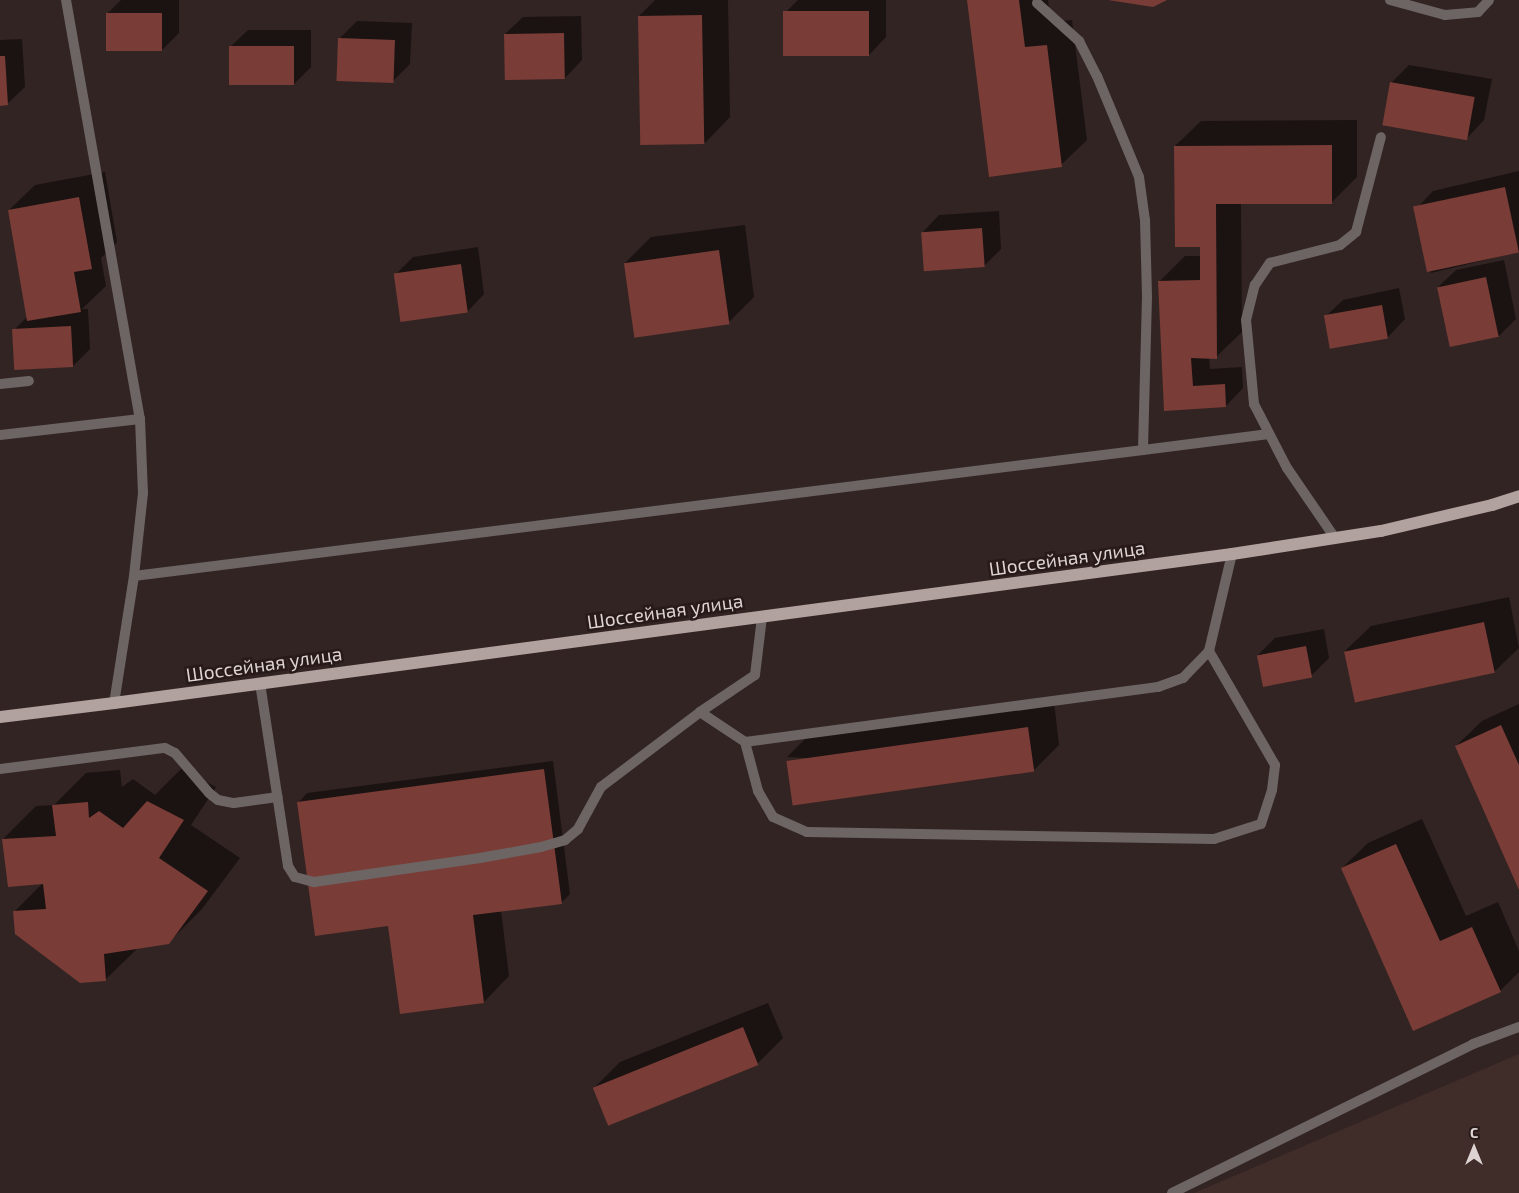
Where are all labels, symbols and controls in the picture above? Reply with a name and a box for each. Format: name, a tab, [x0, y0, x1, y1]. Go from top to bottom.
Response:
street label: Шоссейная улица	[987, 536, 1147, 580]
street label: Шоссейная улица	[585, 589, 745, 633]
street label: Шоссейная улица	[184, 642, 344, 686]
north arrow	[1449, 1123, 1499, 1173]
text: С	[1470, 1124, 1478, 1141]

